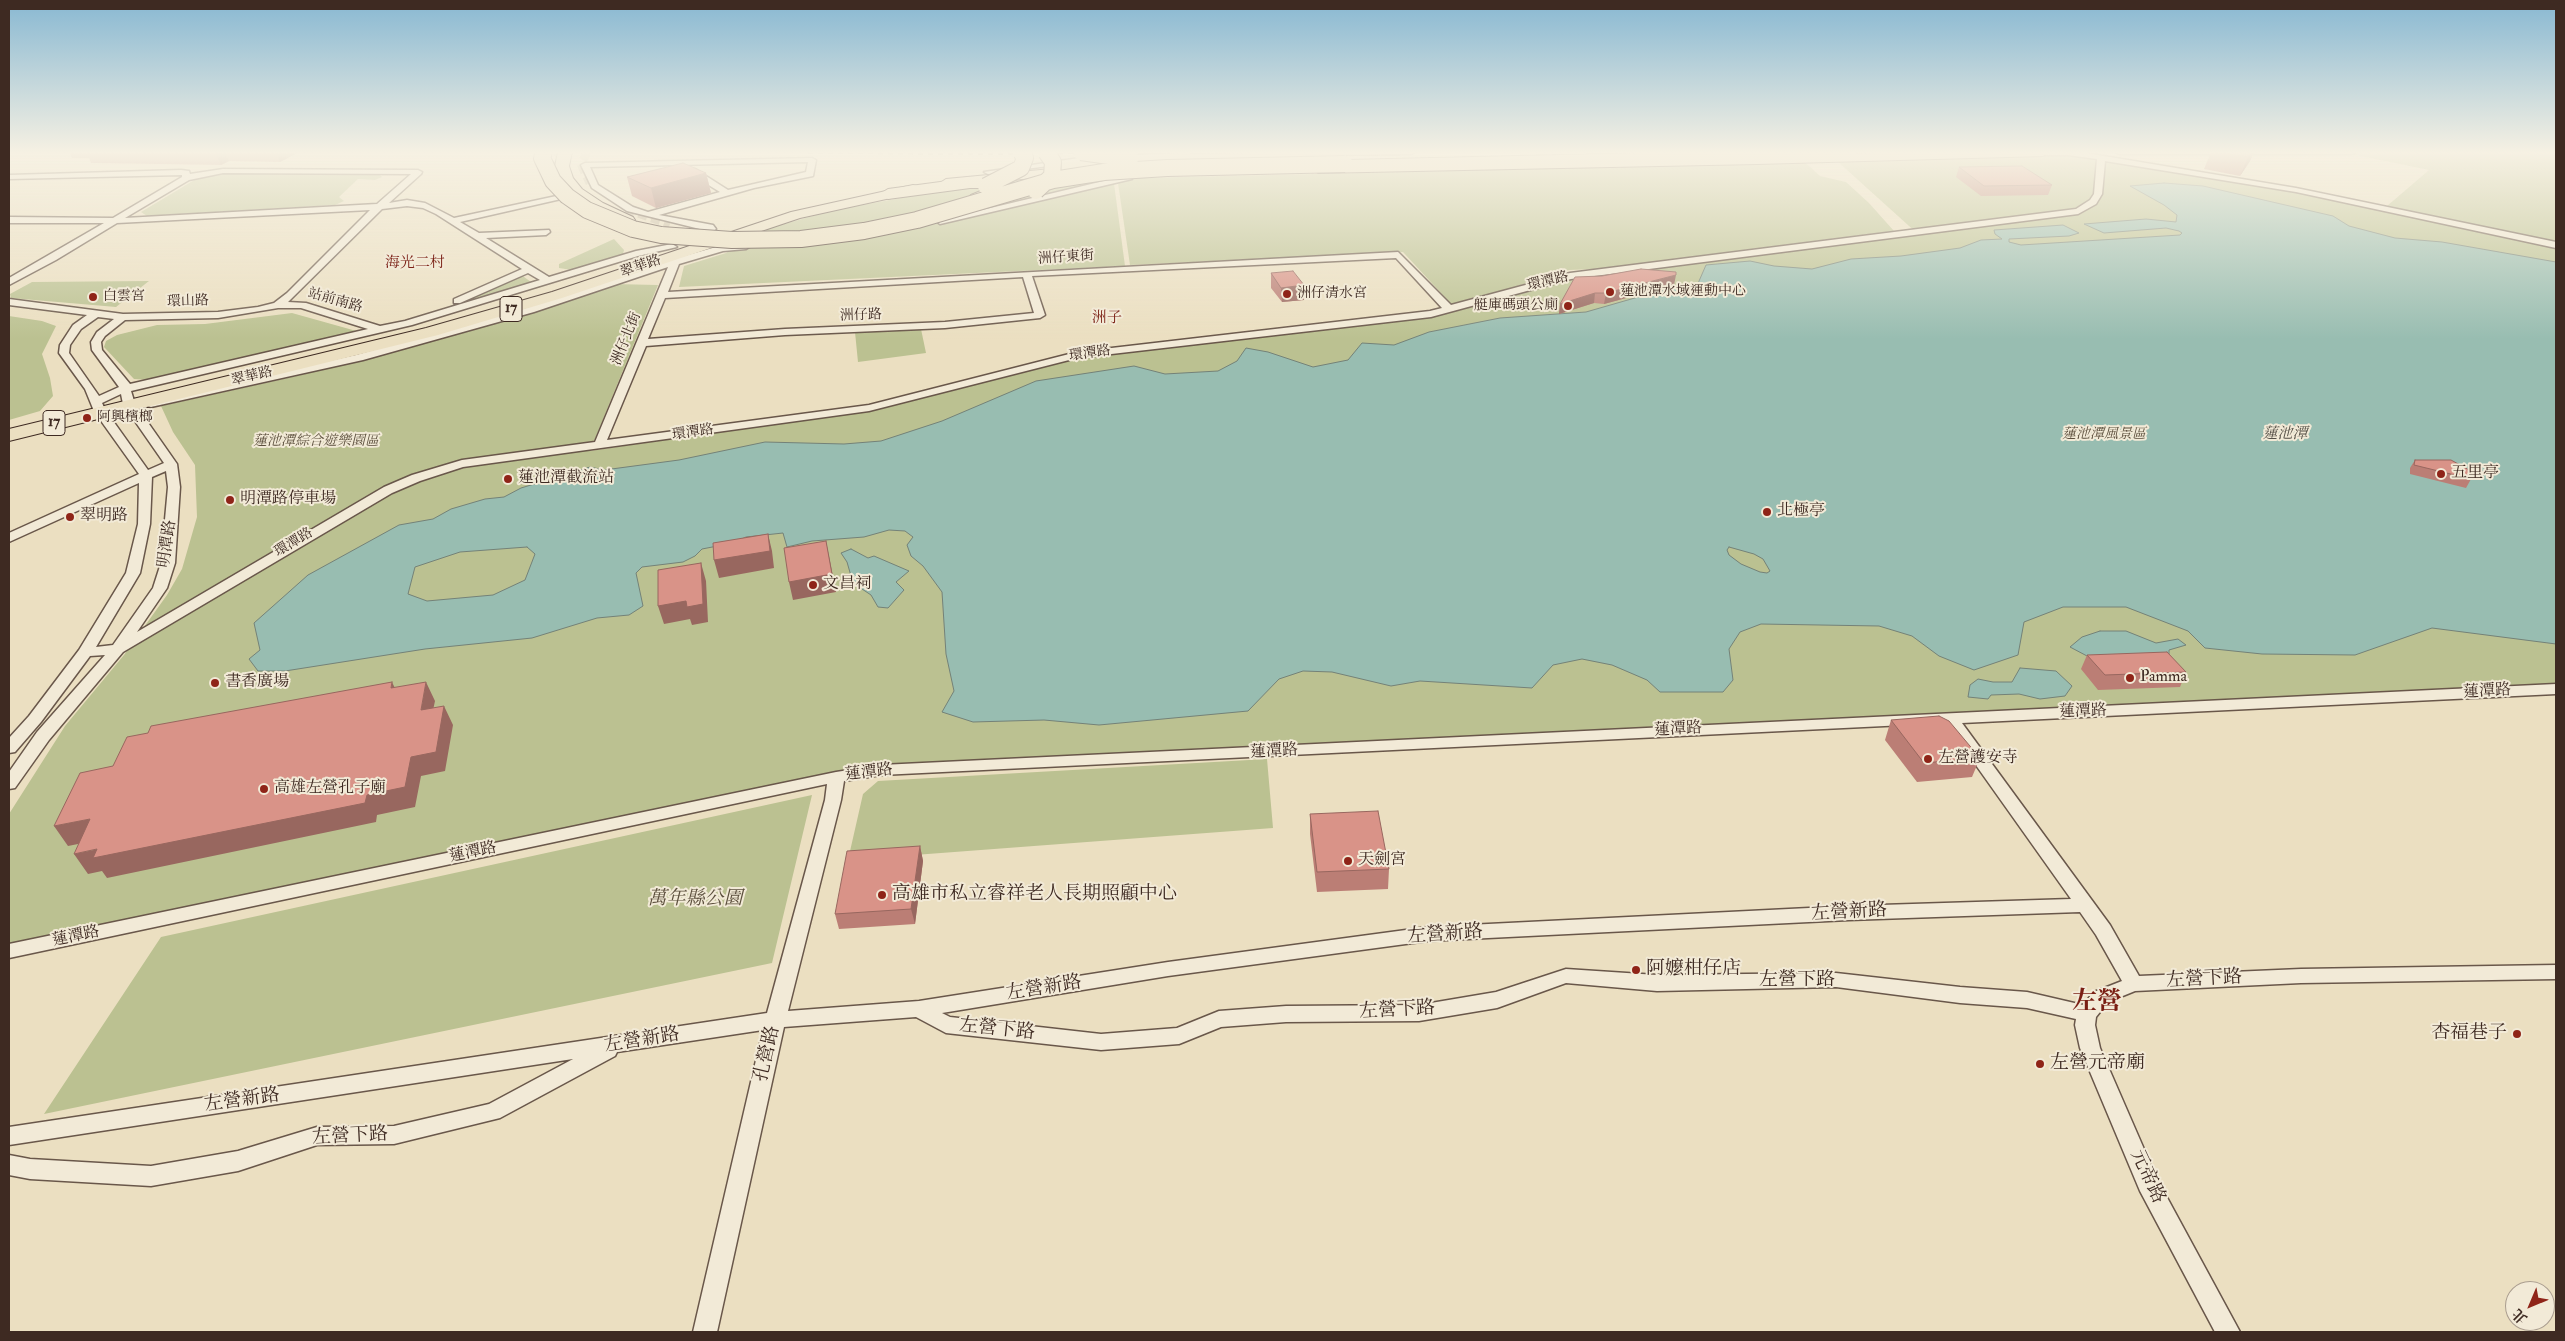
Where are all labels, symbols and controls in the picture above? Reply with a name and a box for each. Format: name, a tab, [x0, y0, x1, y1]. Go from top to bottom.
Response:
street label: 洲仔東街	[1037, 248, 1095, 268]
street label: 翠華路	[618, 252, 664, 282]
district label: 海光二村	[385, 255, 445, 273]
street label: 環潭路	[1526, 269, 1570, 295]
place label: 蓮池潭水域運動中心	[1620, 284, 1746, 300]
street label: 站前南路	[306, 285, 364, 317]
place label: 洲仔清水宮	[1297, 286, 1367, 302]
marker: 蓮池潭水域運動中心	[1604, 286, 1616, 298]
marker: 洲仔清水宮	[1281, 288, 1293, 300]
place label: 白雲宮	[103, 289, 145, 305]
marker: 白雲宮	[87, 291, 99, 303]
street label: 環山路	[167, 293, 209, 311]
road number: 17	[500, 296, 522, 322]
place label: 艇庫碼頭公廁	[1474, 298, 1558, 314]
marker: 艇庫碼頭公廁	[1562, 300, 1574, 312]
street label: 洲仔路	[840, 307, 882, 325]
street label: 洲仔北街	[609, 310, 645, 368]
district label: 洲子	[1092, 310, 1122, 328]
street label: 環潭路	[1068, 343, 1112, 365]
street label: 翠華路	[230, 364, 274, 390]
road number: 17	[43, 410, 65, 436]
place label: 阿興檳榔	[97, 410, 153, 426]
marker: 阿興檳榔	[81, 412, 93, 424]
street label: 環潭路	[671, 422, 715, 444]
water label: 蓮池潭	[2263, 426, 2307, 444]
park label: 蓮池潭風景區	[2062, 427, 2146, 443]
park label: 蓮池潭綜合遊樂園區	[253, 434, 379, 450]
place label: 五里亭	[2451, 464, 2499, 484]
marker: 五里亭	[2435, 468, 2447, 480]
place label: 蓮池潭截流站	[518, 469, 614, 489]
marker: 蓮池潭截流站	[502, 473, 514, 485]
place label: 明潭路停車場	[240, 490, 336, 510]
marker: 明潭路停車場	[224, 494, 236, 506]
place label: 北極亭	[1777, 502, 1825, 522]
marker: 北極亭	[1761, 506, 1773, 518]
place label: 翠明路	[80, 507, 128, 527]
marker: 翠明路	[64, 511, 76, 523]
street label: 明潭路	[155, 519, 181, 569]
street label: 環潭路	[272, 525, 316, 561]
place label: 文昌祠	[823, 575, 871, 595]
marker: 文昌祠	[807, 579, 819, 591]
place label: Pamma	[2140, 668, 2187, 688]
marker: Pamma	[2124, 672, 2136, 684]
place label: 書香廣場	[225, 673, 289, 693]
marker: 書香廣場	[209, 677, 221, 689]
street label: 蓮潭路	[2463, 681, 2511, 703]
street label: 蓮潭路	[2059, 702, 2107, 722]
street label: 蓮潭路	[1654, 719, 1702, 741]
street label: 蓮潭路	[1250, 741, 1298, 763]
place label: 左營護安寺	[1938, 749, 2018, 769]
marker: 左營護安寺	[1922, 753, 1934, 765]
street label: 蓮潭路	[844, 761, 894, 785]
place label: 高雄左營孔子廟	[274, 779, 386, 799]
marker: 高雄左營孔子廟	[258, 783, 270, 795]
street label: 蓮潭路	[448, 839, 498, 867]
place label: 天劍宮	[1358, 851, 1406, 871]
marker: 天劍宮	[1342, 855, 1354, 867]
place label: 高雄市私立睿祥老人長期照顧中心	[892, 884, 1177, 906]
park label: 萬年縣公園	[648, 889, 742, 911]
marker: 高雄市私立睿祥老人長期照顧中心	[876, 889, 888, 901]
street label: 左營新路	[1810, 900, 1888, 926]
street label: 左營新路	[1406, 921, 1484, 949]
street label: 蓮潭路	[51, 923, 101, 951]
place label: 阿嬤柑仔店	[1646, 959, 1741, 981]
marker: 阿嬤柑仔店	[1630, 964, 1642, 976]
street label: 左營下路	[2165, 967, 2243, 993]
street label: 左營下路	[1759, 970, 1835, 992]
street label: 左營新路	[1005, 972, 1083, 1006]
district label: 左營	[2072, 989, 2122, 1019]
street label: 左營下路	[1358, 998, 1436, 1024]
street label: 左營下路	[958, 1015, 1036, 1045]
place label: 杏福巷子	[2431, 1023, 2507, 1045]
street label: 左營新路	[603, 1024, 681, 1058]
street label: 孔營路	[750, 1024, 786, 1084]
marker: 杏福巷子	[2511, 1028, 2523, 1040]
place label: 左營元帝廟	[2050, 1053, 2145, 1075]
marker: 左營元帝廟	[2034, 1058, 2046, 1070]
street label: 左營新路	[203, 1084, 281, 1118]
street label: 左營下路	[311, 1124, 389, 1150]
street label: 元帝路	[2125, 1146, 2169, 1208]
north arrow	[2505, 1281, 2555, 1331]
text: 北	[2509, 1305, 2531, 1327]

